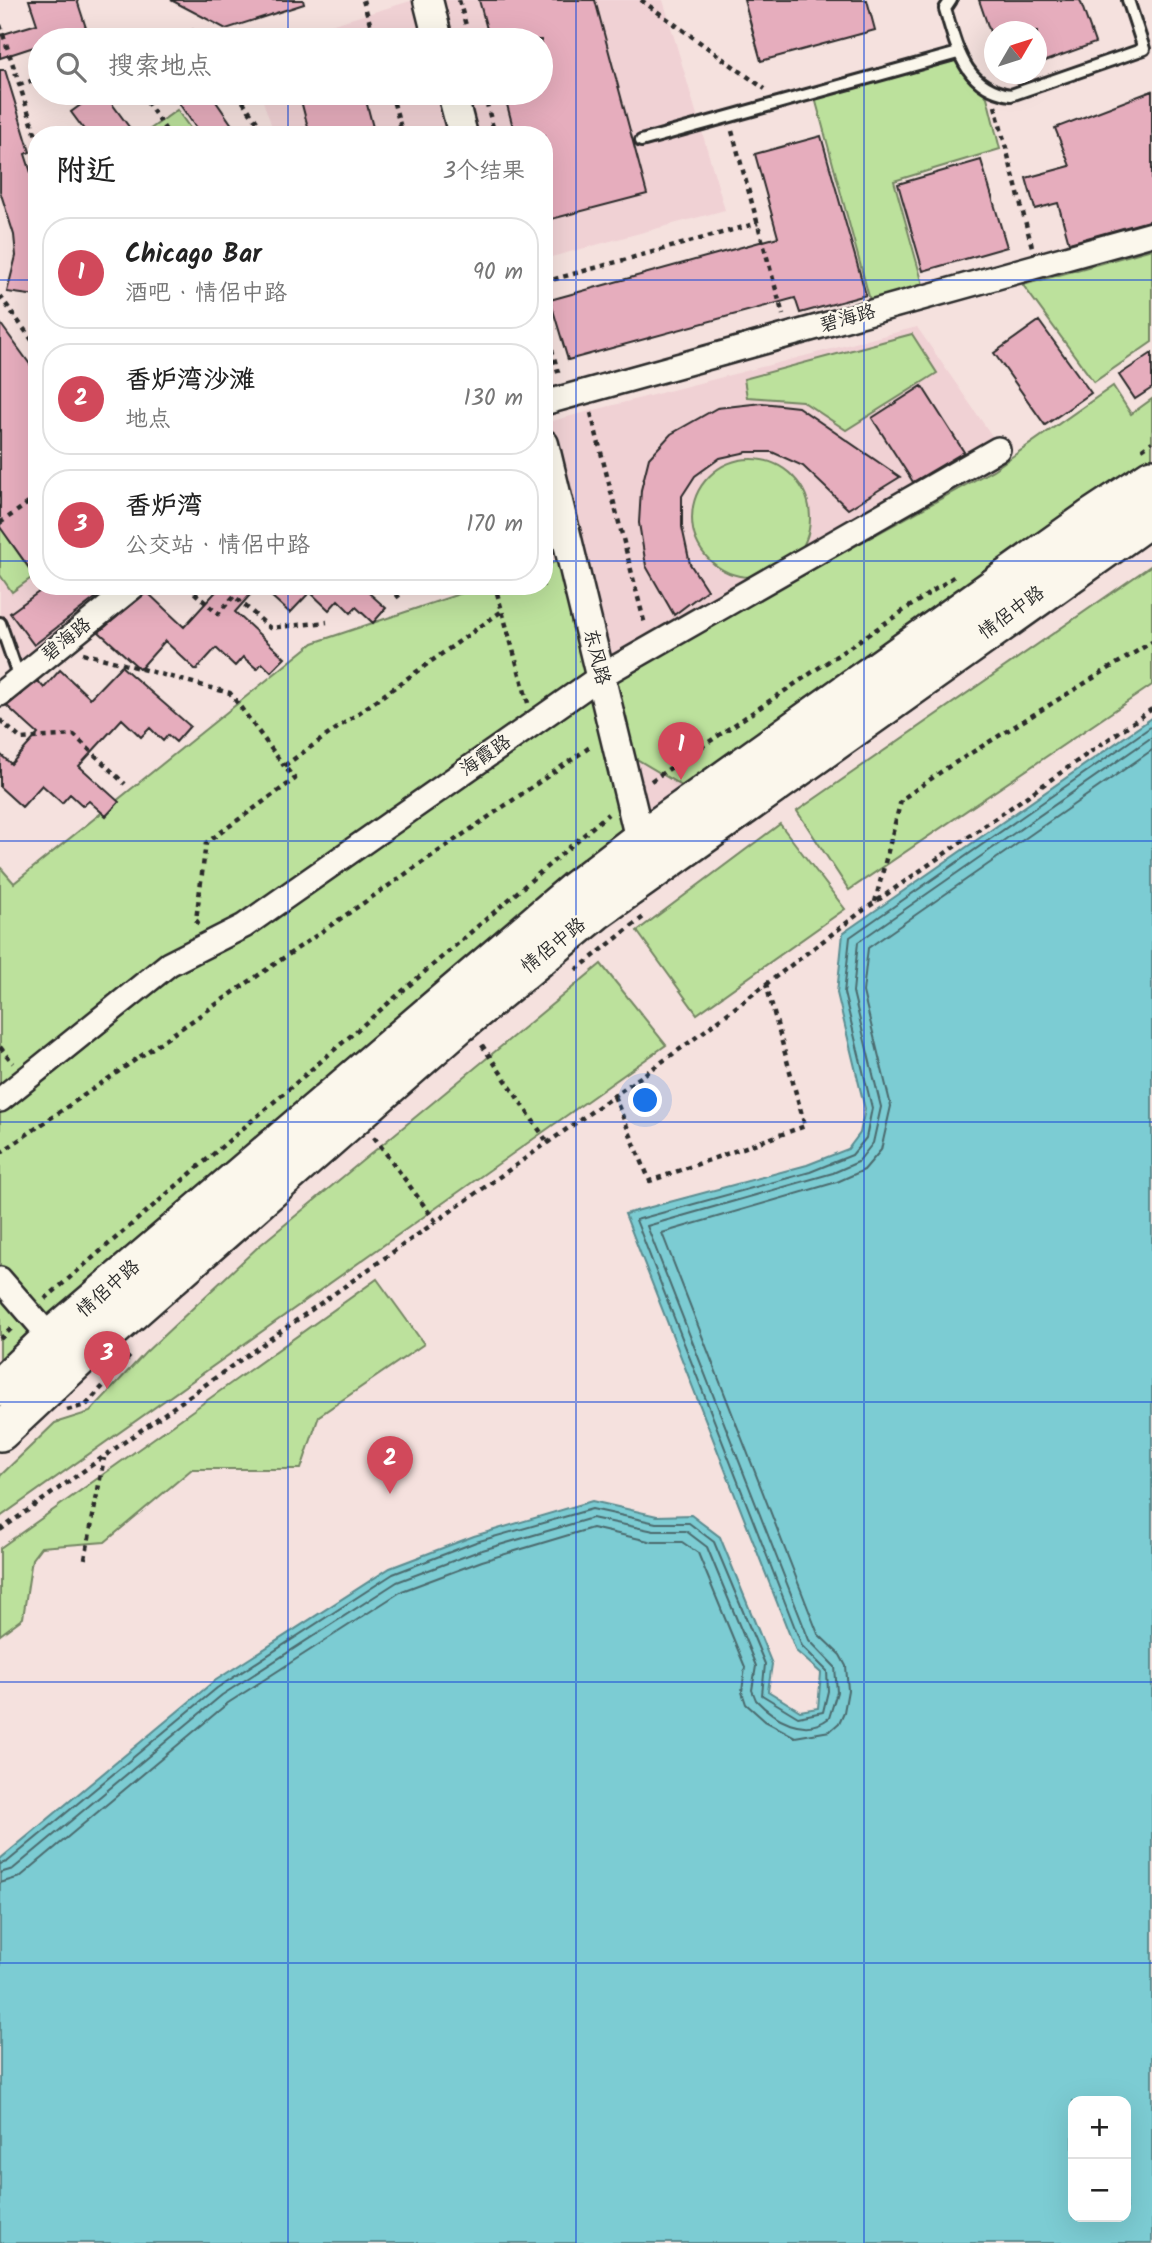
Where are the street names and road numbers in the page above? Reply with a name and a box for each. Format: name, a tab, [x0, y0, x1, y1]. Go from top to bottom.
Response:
street label: 碧海路	[816, 297, 880, 341]
street label: 情侶中路	[972, 579, 1052, 647]
street label: 碧海路	[35, 610, 99, 670]
street label: 东风路	[575, 626, 617, 688]
street label: 海霞路	[454, 727, 518, 785]
street label: 情侶中路	[515, 910, 593, 982]
street label: 情侶中路	[70, 1253, 148, 1325]

